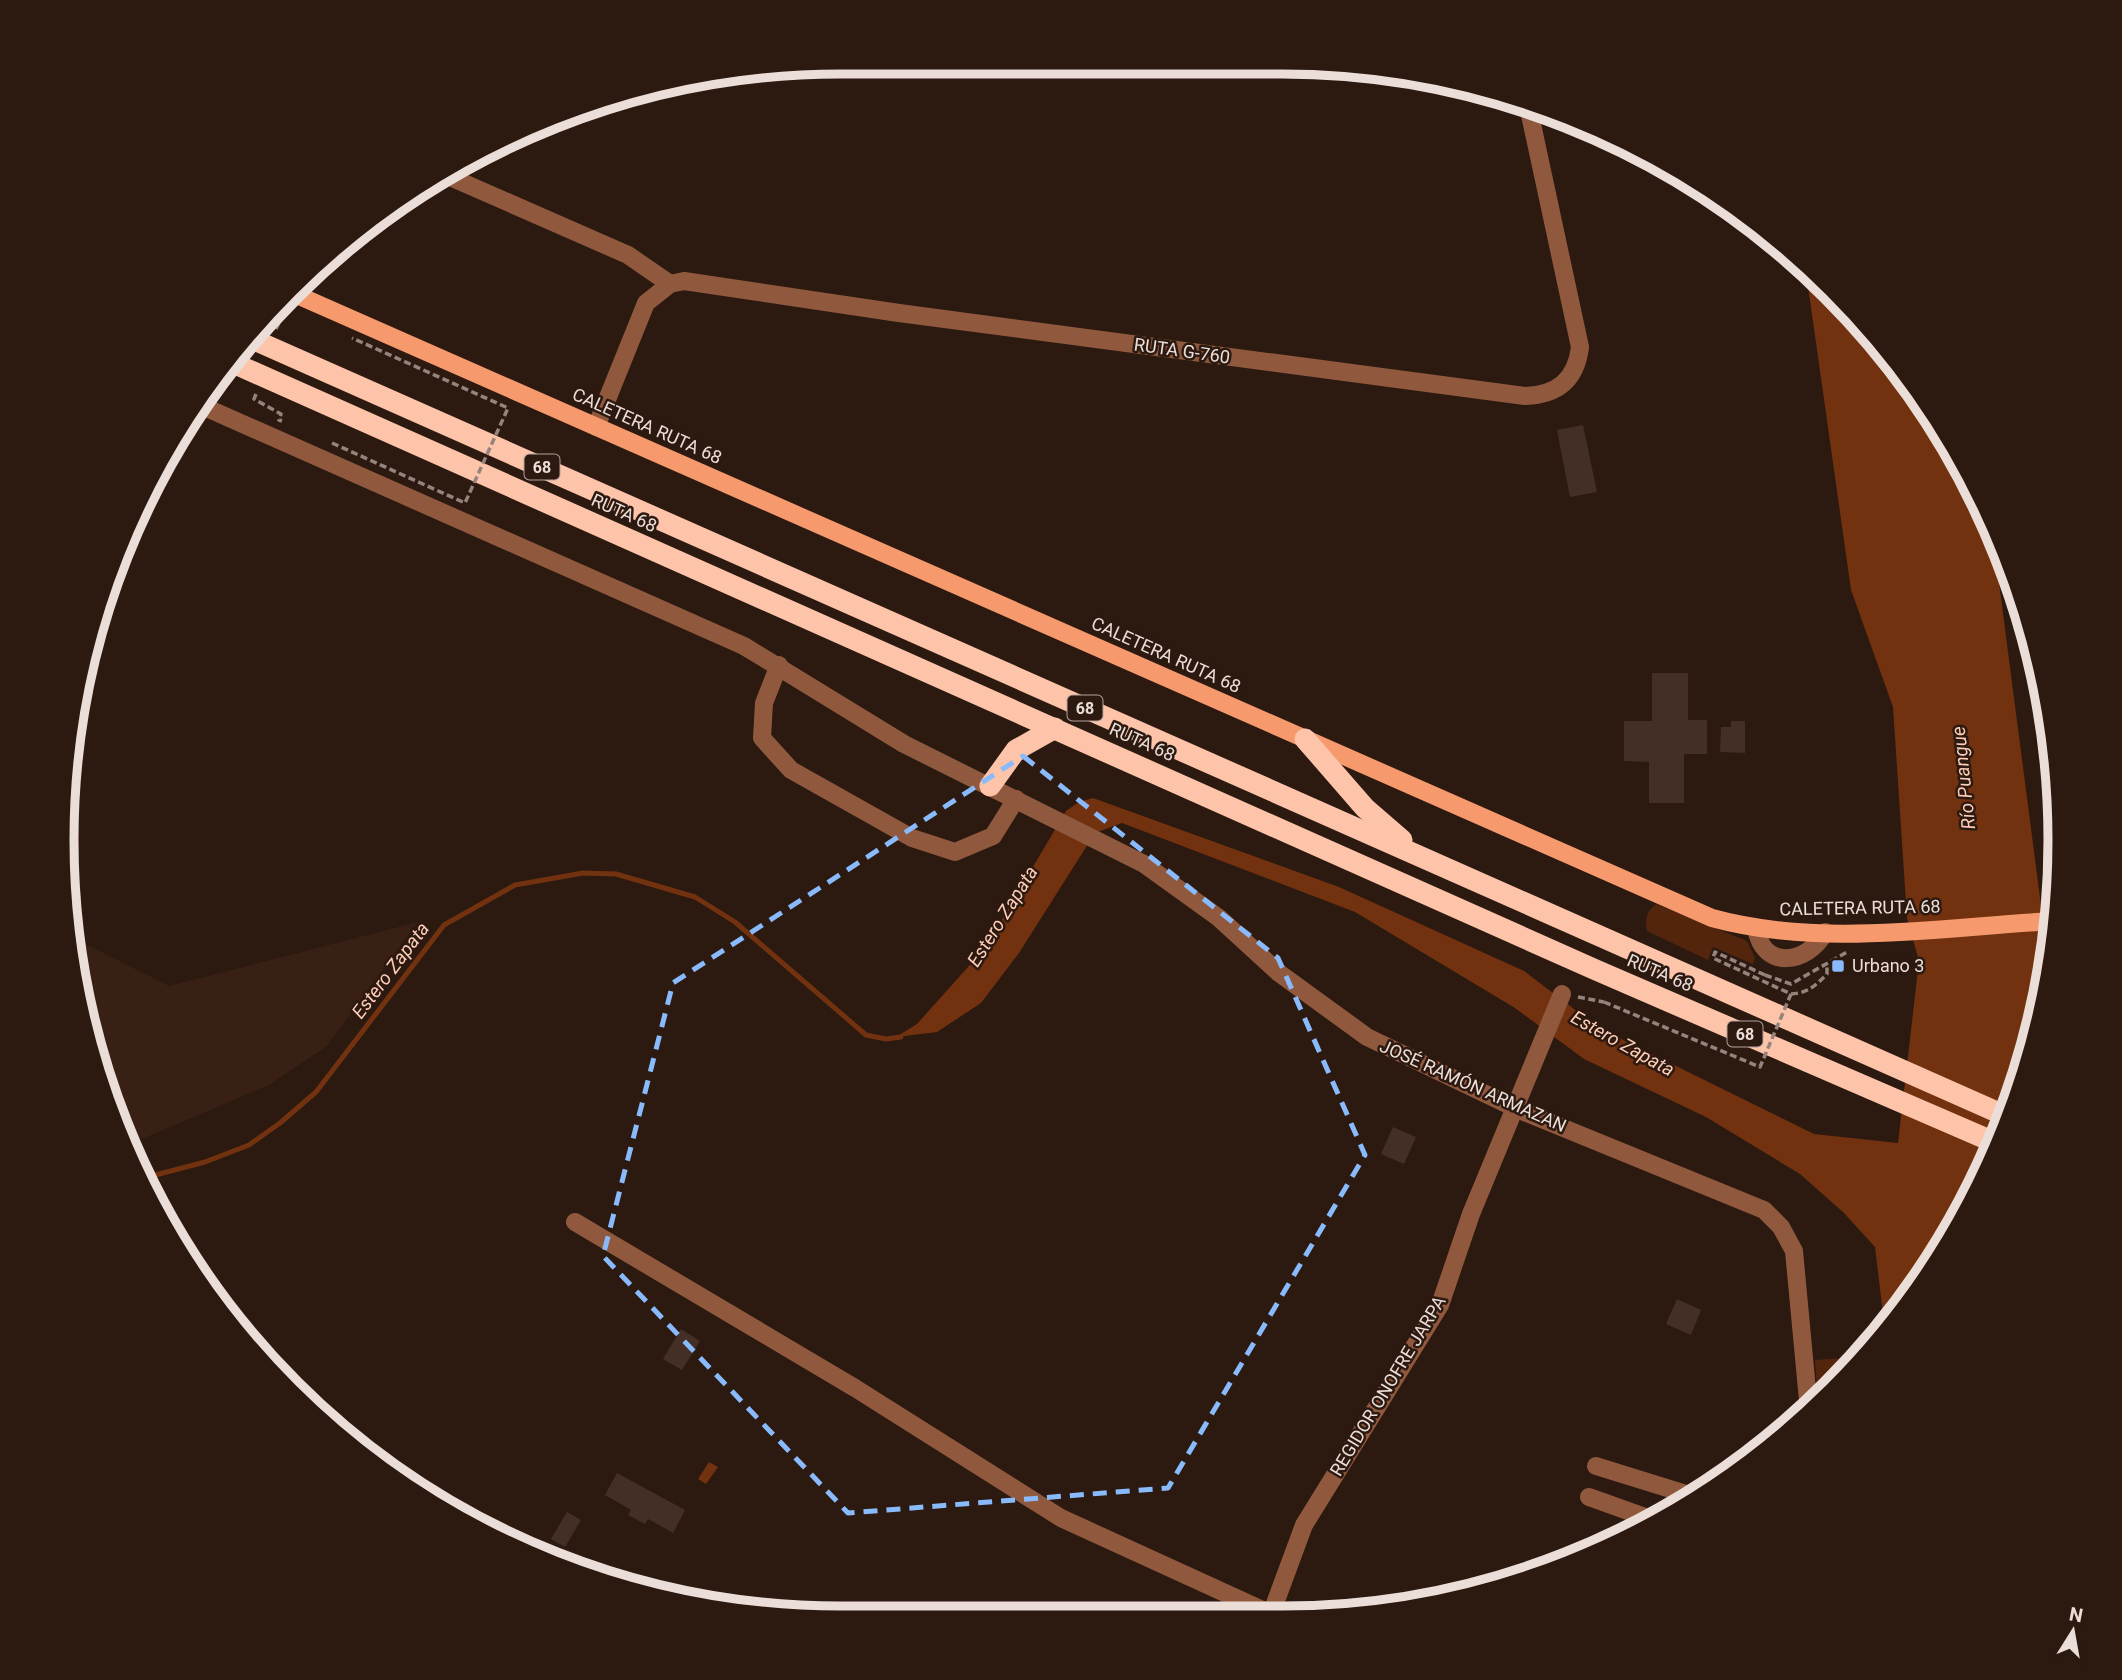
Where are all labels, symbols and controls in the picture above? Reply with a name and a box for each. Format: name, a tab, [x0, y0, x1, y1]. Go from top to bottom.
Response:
street label: RUTA G-760	[1133, 333, 1231, 368]
street label: CALETERA RUTA 68	[569, 383, 725, 468]
road number: 68	[524, 454, 560, 480]
street label: RUTA 68	[588, 489, 660, 536]
street label: CALETERA RUTA 68	[1088, 612, 1244, 697]
road number: 68	[1068, 695, 1102, 720]
street label: RUTA 68	[1106, 718, 1178, 765]
water label: Río Puangue	[1947, 725, 1980, 831]
water label: Estero Zapata	[962, 862, 1043, 971]
street label: CALETERA RUTA 68	[1779, 896, 1941, 919]
water label: Estero Zapata	[347, 918, 434, 1023]
street label: RUTA 68	[1624, 949, 1696, 996]
place label: Urbano 3	[1852, 955, 1924, 976]
marker: Urbano 3	[1830, 958, 1846, 974]
water label: Estero Zapata	[1567, 1006, 1678, 1081]
road number: 68	[1728, 1022, 1762, 1046]
street label: JOSÉ RAMÓN ARMAZAN	[1377, 1035, 1570, 1136]
street label: REGIDOR ONOFRE JARPA	[1326, 1292, 1450, 1479]
north arrow	[2038, 1596, 2108, 1666]
text: N	[2067, 1602, 2085, 1627]

